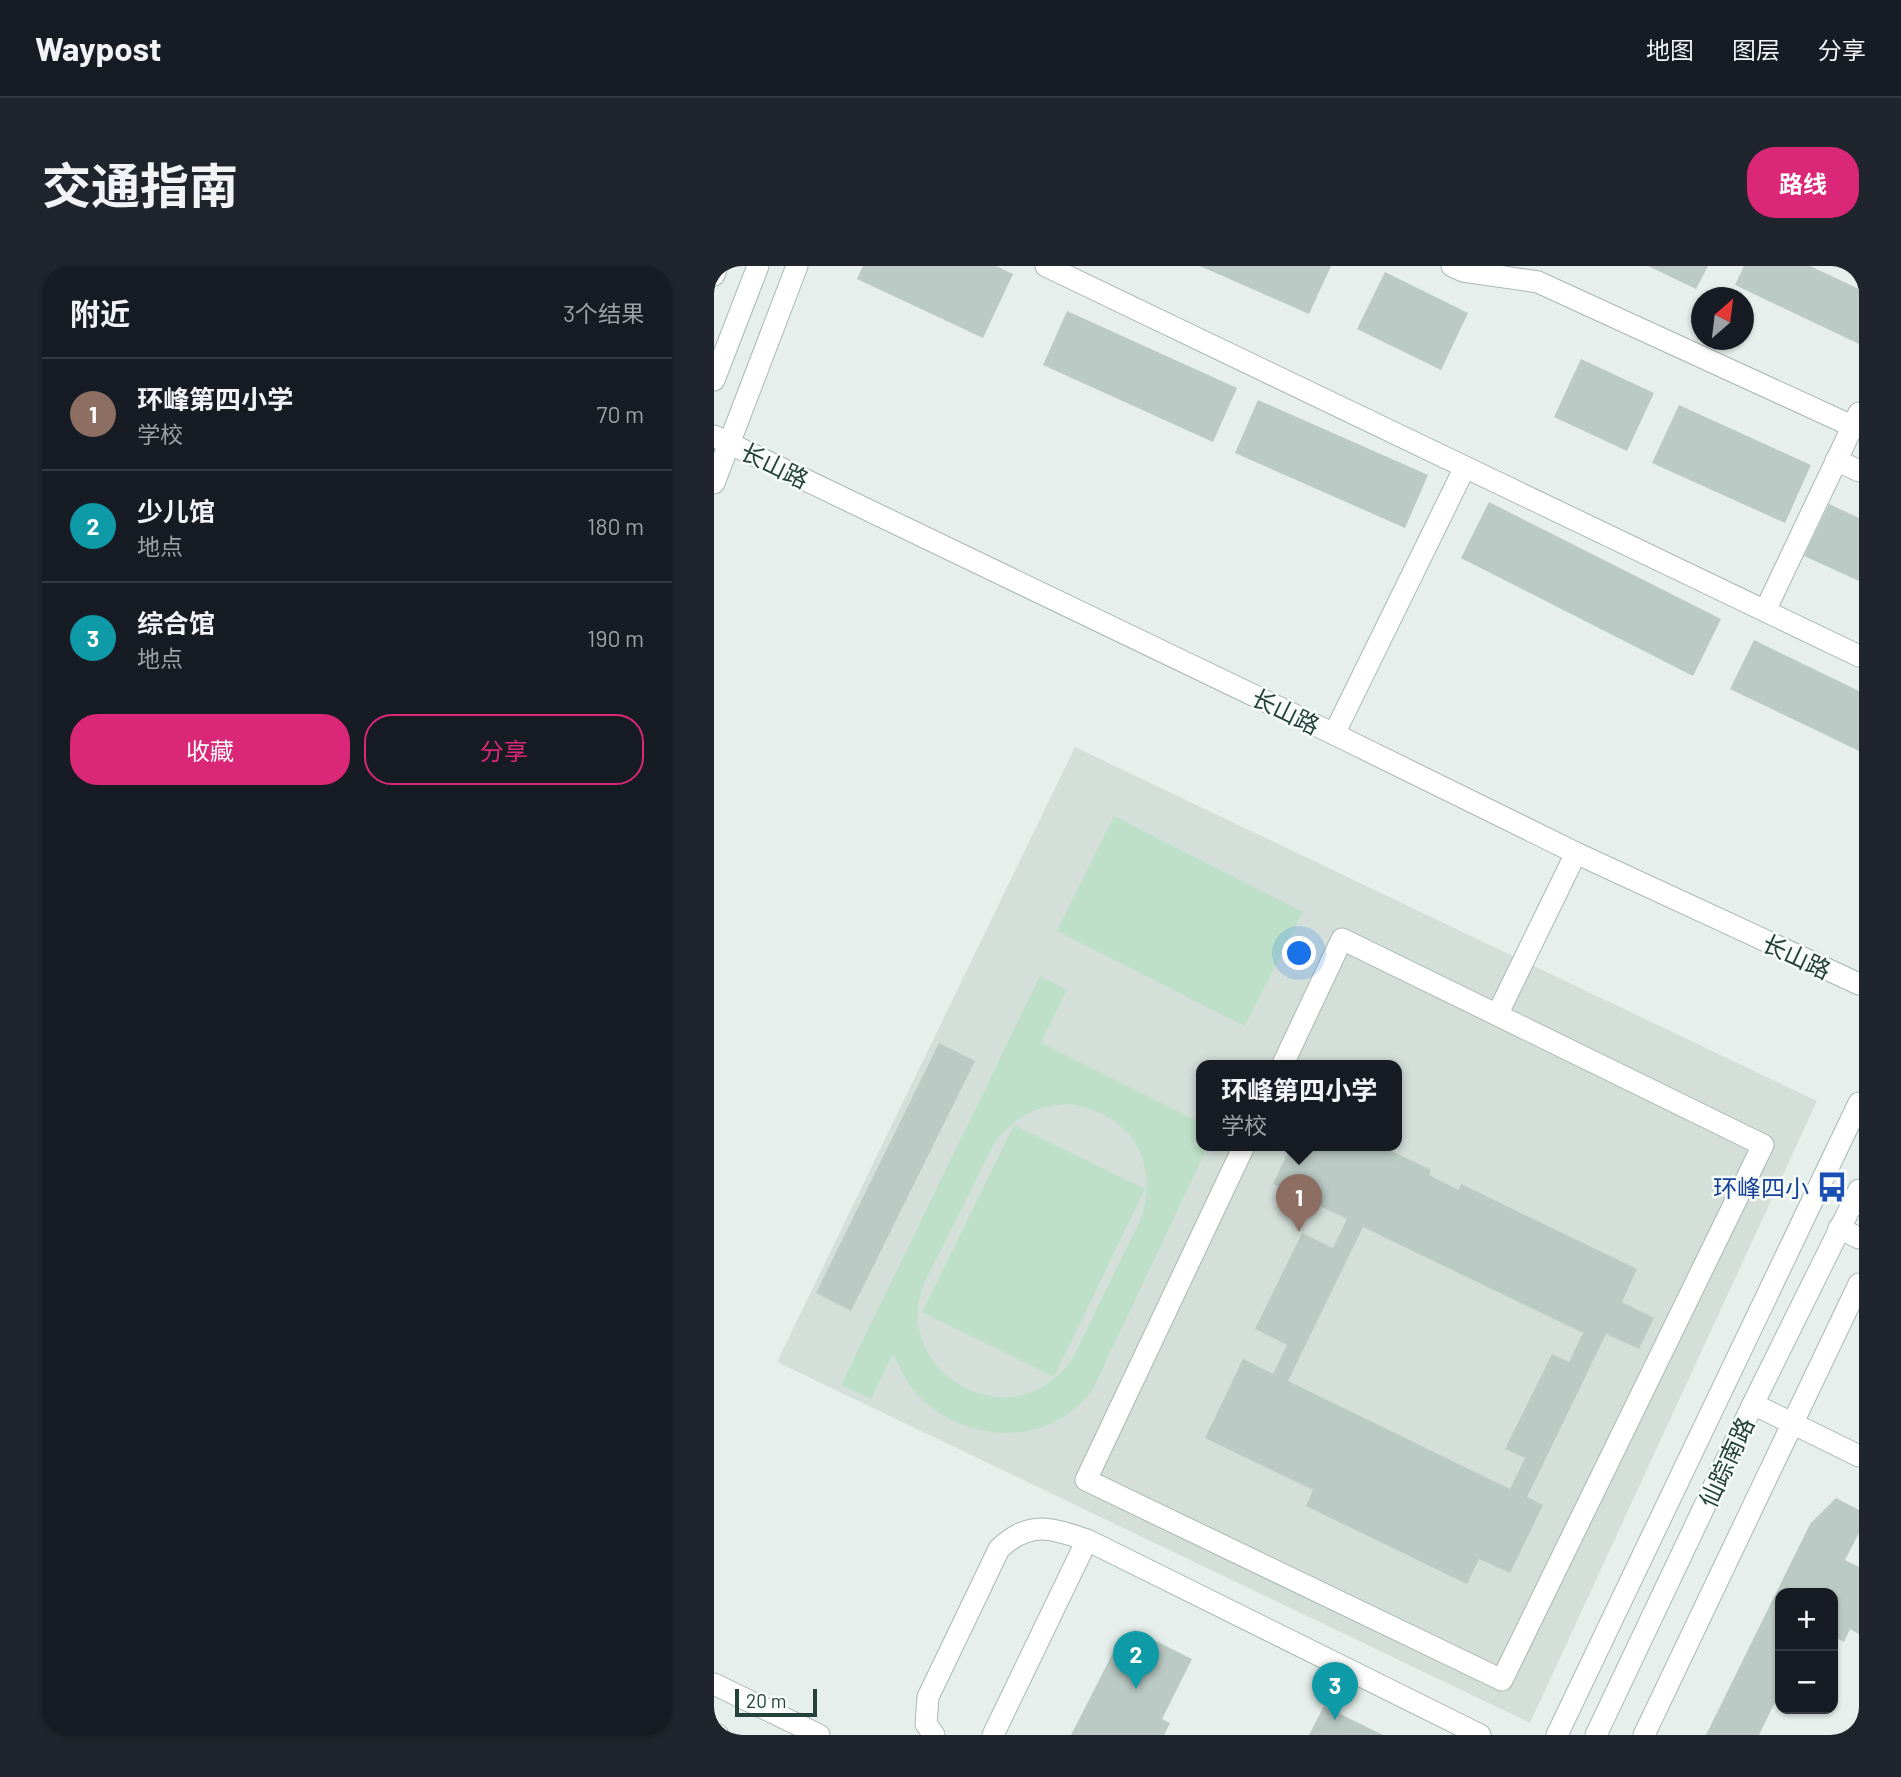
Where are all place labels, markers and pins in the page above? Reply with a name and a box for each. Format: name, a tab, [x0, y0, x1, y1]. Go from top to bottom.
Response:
bus stop icon: 环峰四小	[1815, 1170, 1849, 1204]
place label: 环峰四小	[1713, 1173, 1809, 1202]
pin: 1	[1276, 1174, 1322, 1232]
pin: 2	[1113, 1631, 1159, 1689]
pin: 3	[1312, 1662, 1358, 1720]

